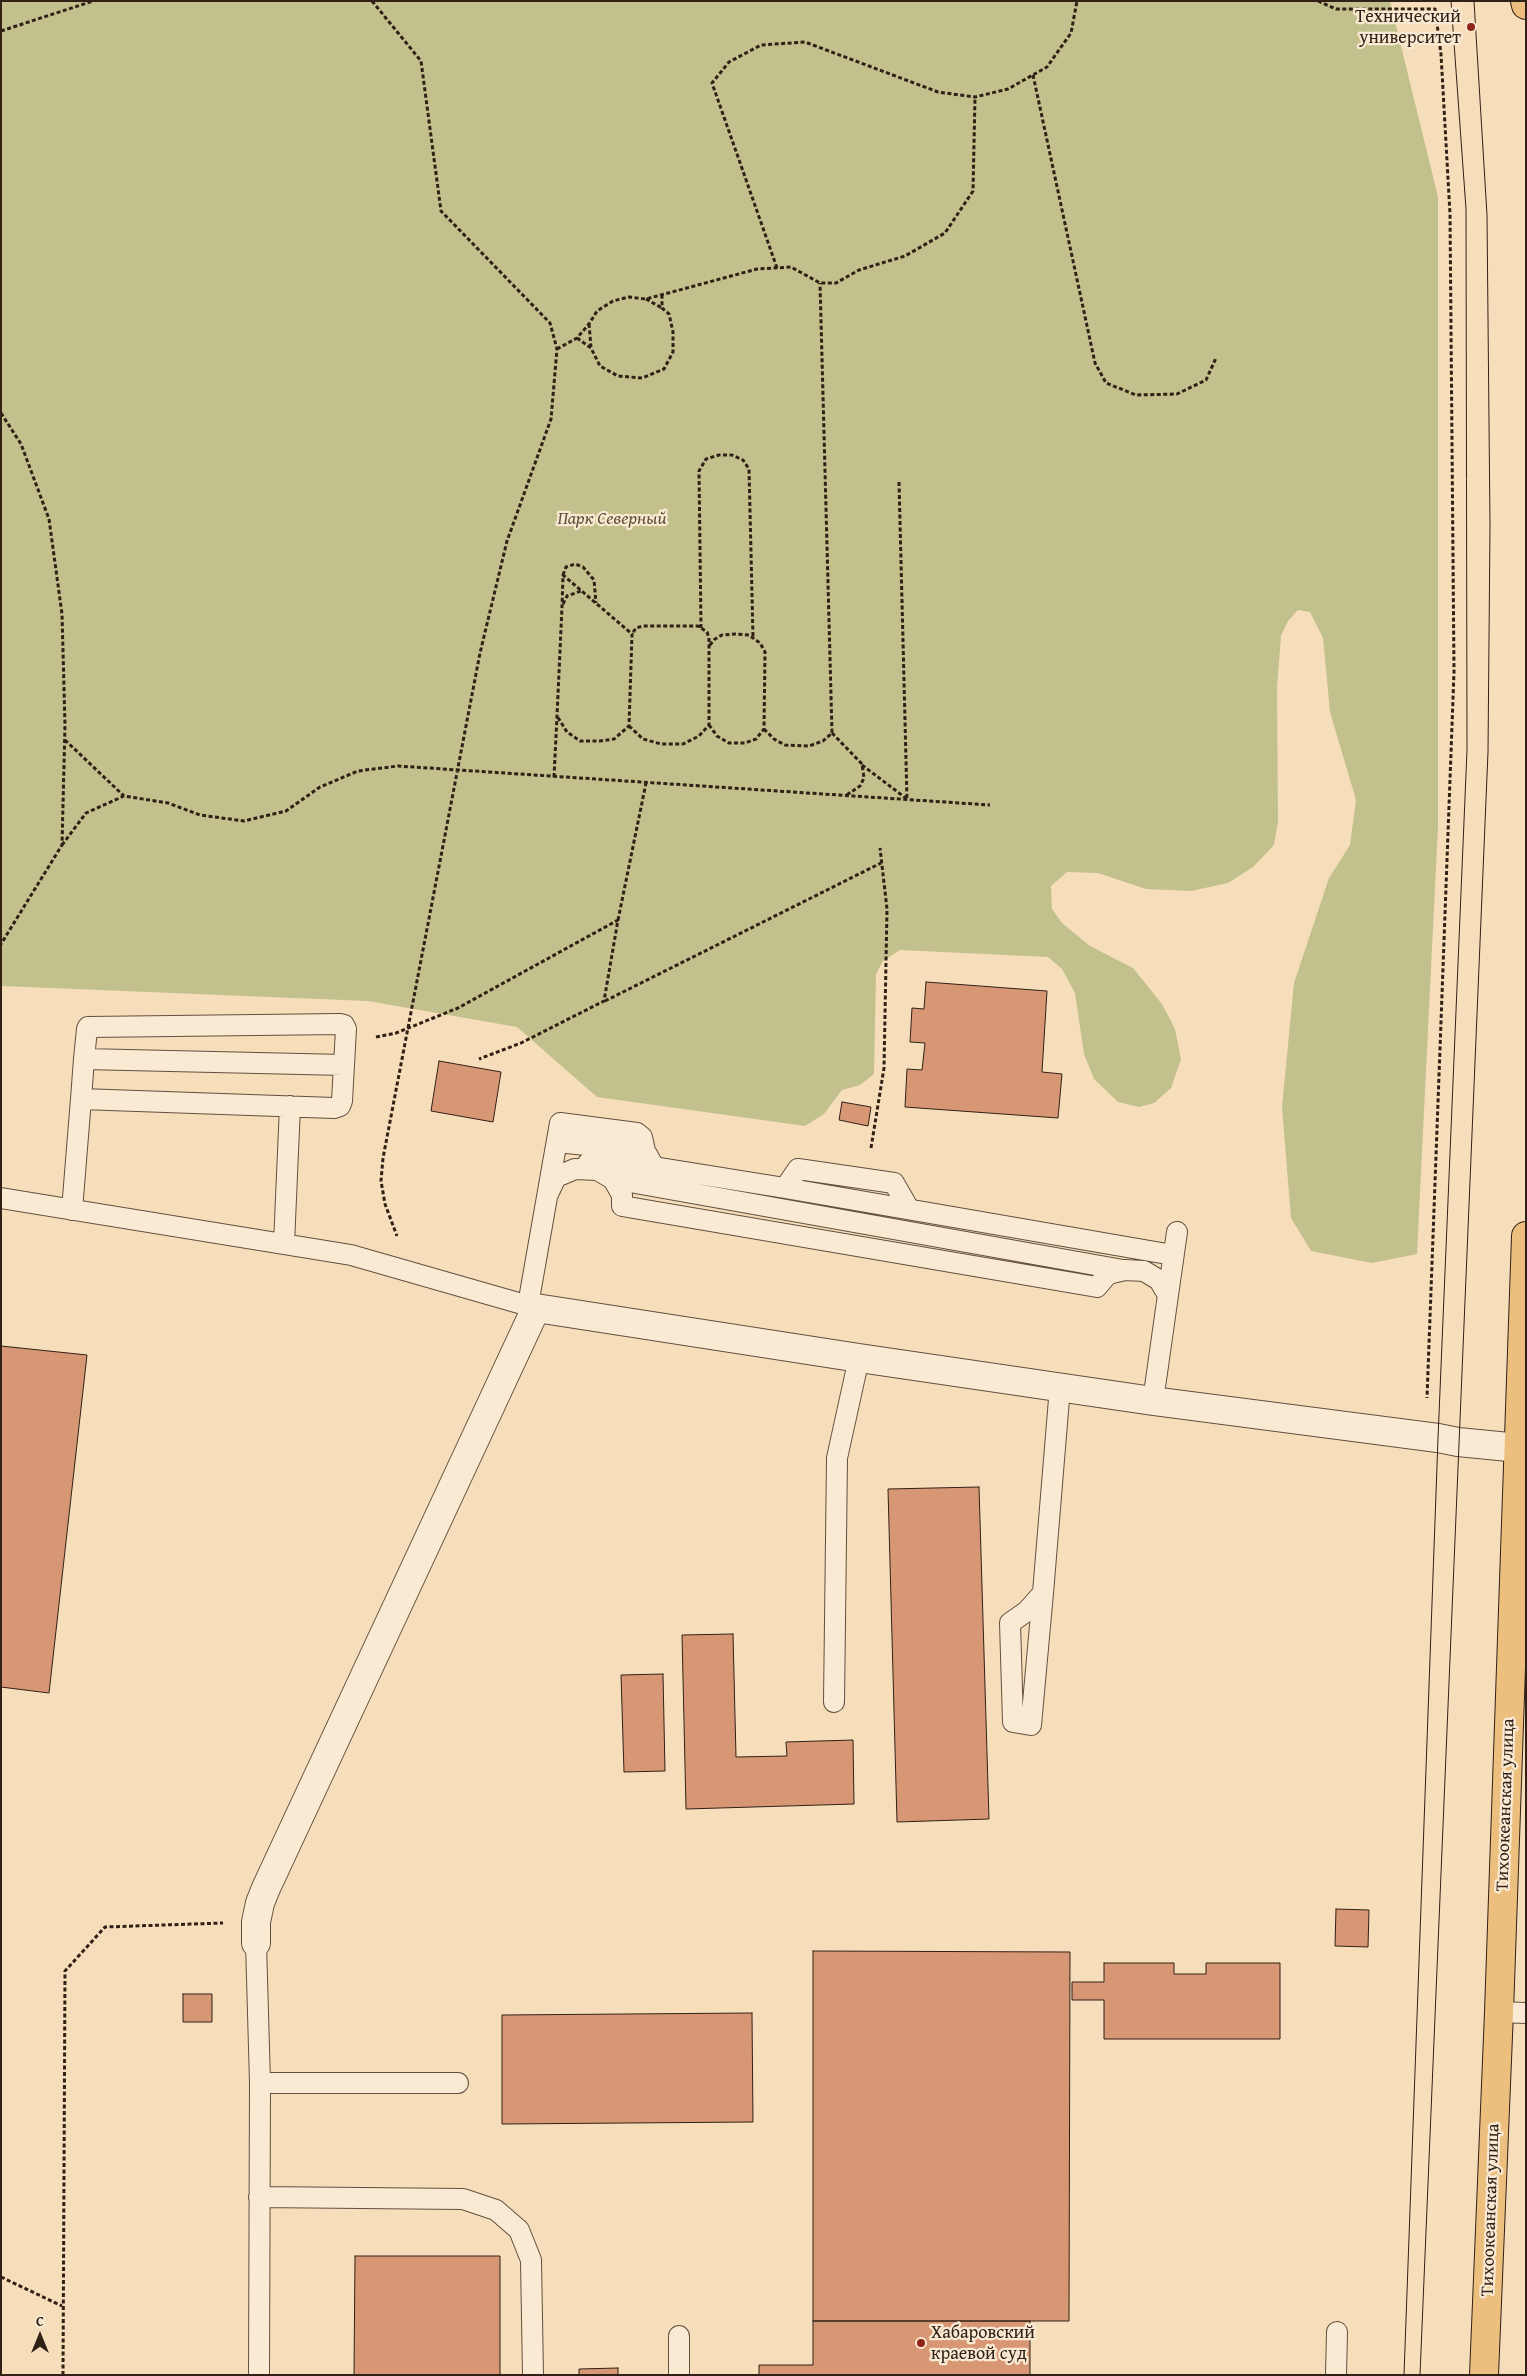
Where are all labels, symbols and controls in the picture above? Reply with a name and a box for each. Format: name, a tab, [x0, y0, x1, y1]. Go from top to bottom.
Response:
place label: Технический университет	[1355, 6, 1461, 48]
marker: Технический университет	[1465, 21, 1477, 33]
park label: Парк Северный	[557, 508, 667, 530]
street label: Тихоокеанская улица	[1492, 1718, 1520, 1892]
street label: Тихоокеанская улица	[1477, 2123, 1505, 2297]
north arrow	[15, 2311, 65, 2361]
text: С	[36, 2311, 44, 2331]
place label: Хабаровский краевой суд	[931, 2322, 1035, 2364]
marker: Хабаровский краевой суд	[915, 2337, 927, 2349]

